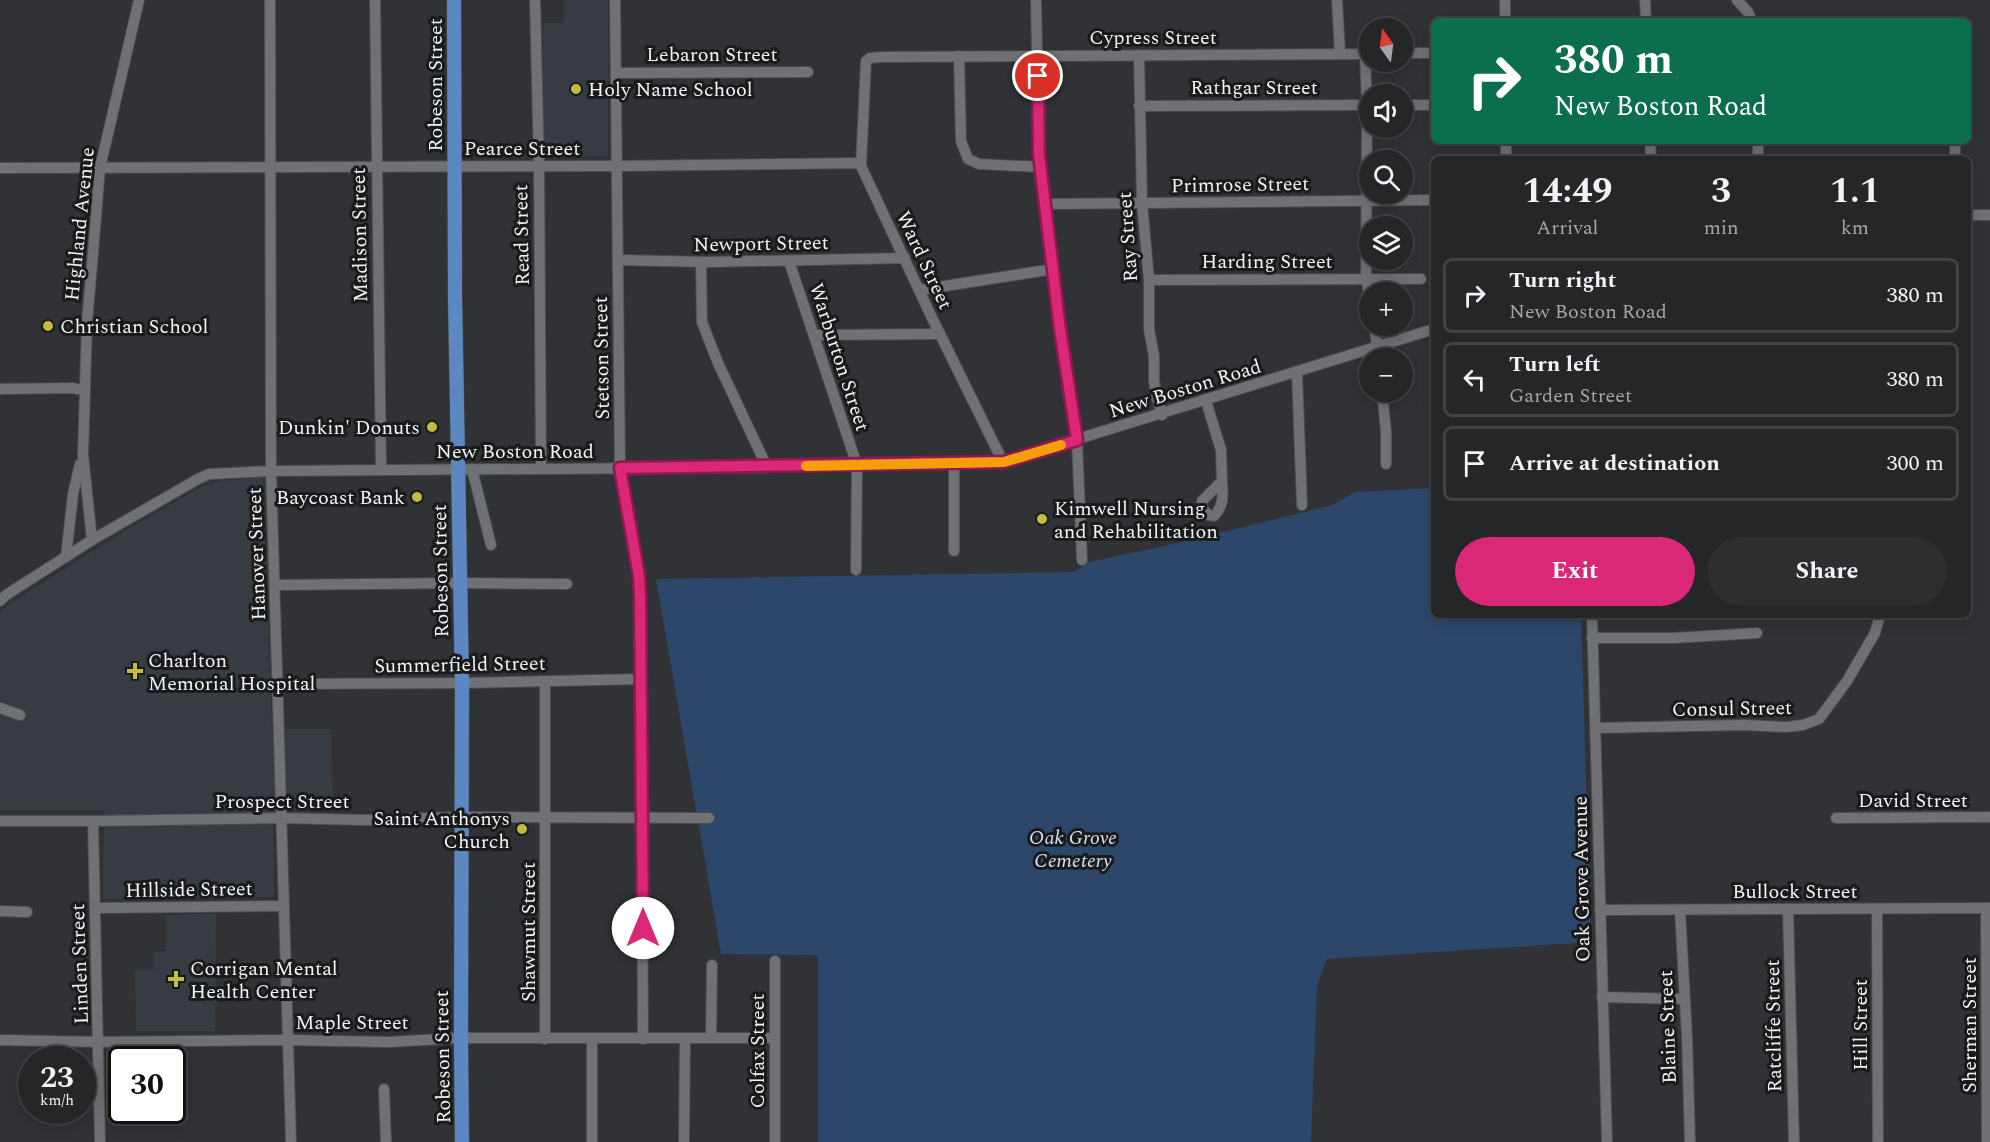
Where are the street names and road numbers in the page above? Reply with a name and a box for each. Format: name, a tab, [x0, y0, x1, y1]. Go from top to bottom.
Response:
street label: Robeson Street	[421, 18, 451, 152]
street label: Cypress Street	[1089, 23, 1217, 53]
street label: Lebaron Street	[646, 40, 778, 70]
street label: Rathgar Street	[1190, 73, 1318, 103]
street label: Pearce Street	[464, 134, 580, 164]
street label: Highland Avenue	[57, 146, 103, 302]
street label: Madison Street	[344, 167, 376, 303]
street label: Primrose Street	[1171, 169, 1310, 201]
street label: Read Street	[506, 184, 538, 286]
street label: Ray Street	[1110, 191, 1146, 283]
street label: Ward Street	[888, 206, 960, 315]
street label: Newport Street	[693, 228, 829, 260]
street label: Harding Street	[1201, 247, 1333, 277]
street label: Warburton Street	[801, 279, 877, 435]
street label: Stetson Street	[586, 296, 618, 420]
street label: New Boston Road	[1105, 352, 1265, 426]
street label: New Boston Road	[436, 437, 594, 467]
street label: Hanover Street	[240, 487, 274, 621]
street label: Robeson Street	[425, 504, 457, 638]
street label: Summerfield Street	[374, 649, 546, 681]
street label: Consul Street	[1672, 693, 1792, 725]
street label: David Street	[1858, 786, 1968, 816]
street label: Prospect Street	[214, 787, 350, 817]
street label: Oak Grove Avenue	[1566, 796, 1598, 962]
street label: Shawmut Street	[514, 862, 544, 1002]
street label: Hillside Street	[125, 874, 253, 906]
street label: Bullock Street	[1732, 877, 1858, 907]
street label: Linden Street	[63, 903, 97, 1025]
street label: Sherman Street	[1955, 957, 1985, 1093]
street label: Ratcliffe Street	[1758, 959, 1790, 1093]
street label: Blaine Street	[1651, 970, 1685, 1084]
street label: Hill Street	[1846, 979, 1876, 1071]
street label: Robeson Street	[427, 990, 459, 1124]
street label: Colfax Street	[743, 993, 773, 1109]
street label: Maple Street	[295, 1008, 409, 1038]

